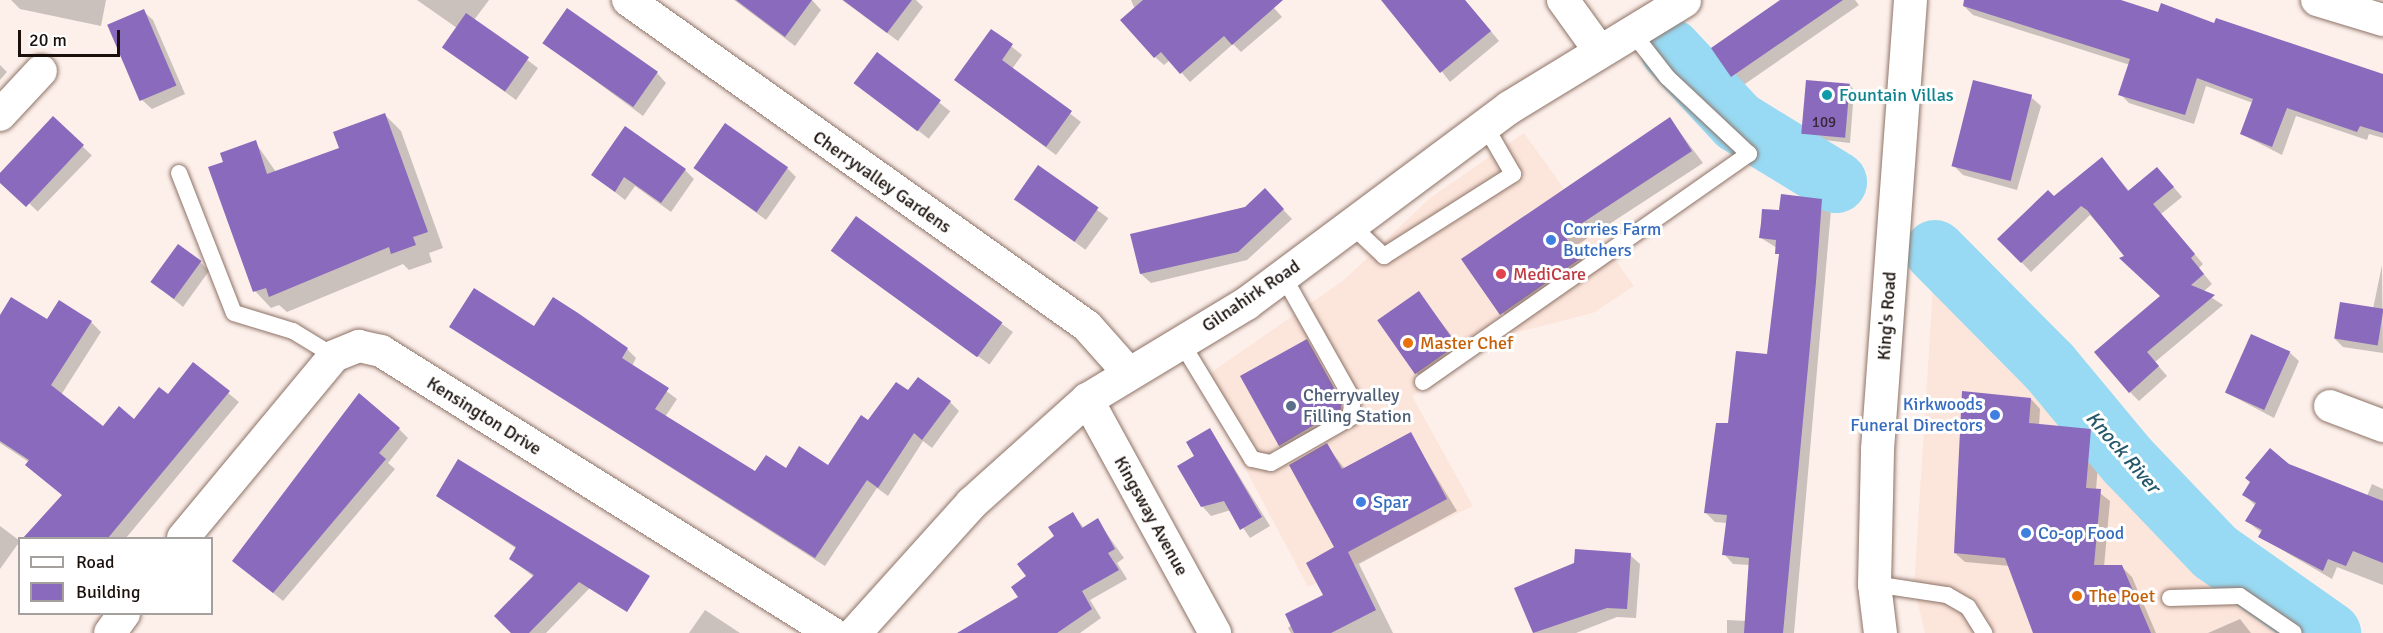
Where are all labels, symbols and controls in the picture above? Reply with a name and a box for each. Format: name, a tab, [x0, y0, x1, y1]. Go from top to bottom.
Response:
scale bar	[21, 18, 123, 56]
text: 20 m	[29, 29, 67, 51]
place label: Fountain Villas	[1839, 84, 1954, 106]
marker: Fountain Villas	[1820, 88, 1834, 102]
house number: 109	[1812, 114, 1836, 132]
street label: Cherryvalley Gardens	[809, 126, 955, 238]
place label: Corries Farm Butchers	[1563, 219, 1661, 262]
marker: Corries Farm Butchers	[1544, 233, 1558, 247]
street label: Gilnahirk Road	[1198, 255, 1304, 337]
place label: MediCare	[1513, 263, 1586, 285]
marker: MediCare	[1494, 267, 1508, 281]
street label: King's Road	[1873, 271, 1901, 361]
place label: Master Chef	[1420, 332, 1513, 354]
marker: Master Chef	[1401, 336, 1415, 350]
street label: Kensington Drive	[423, 372, 545, 460]
place label: Cherryvalley Filling Station	[1303, 385, 1411, 428]
place label: Kirkwoods Funeral Directors	[1850, 394, 1983, 436]
marker: Cherryvalley Filling Station	[1284, 399, 1298, 413]
water label: Knock River	[2081, 406, 2165, 498]
marker: Kirkwoods Funeral Directors	[1988, 408, 2002, 422]
street label: Kingsway Avenue	[1109, 453, 1193, 579]
place label: Spar	[1373, 491, 1408, 513]
marker: Spar	[1354, 495, 1368, 509]
place label: Co-op Food	[2038, 522, 2124, 544]
marker: Co-op Food	[2019, 526, 2033, 540]
legend	[18, 537, 213, 615]
text: Road	[76, 551, 115, 573]
text: Building	[76, 581, 140, 603]
place label: The Poet	[2089, 585, 2155, 607]
marker: The Poet	[2070, 589, 2084, 603]

